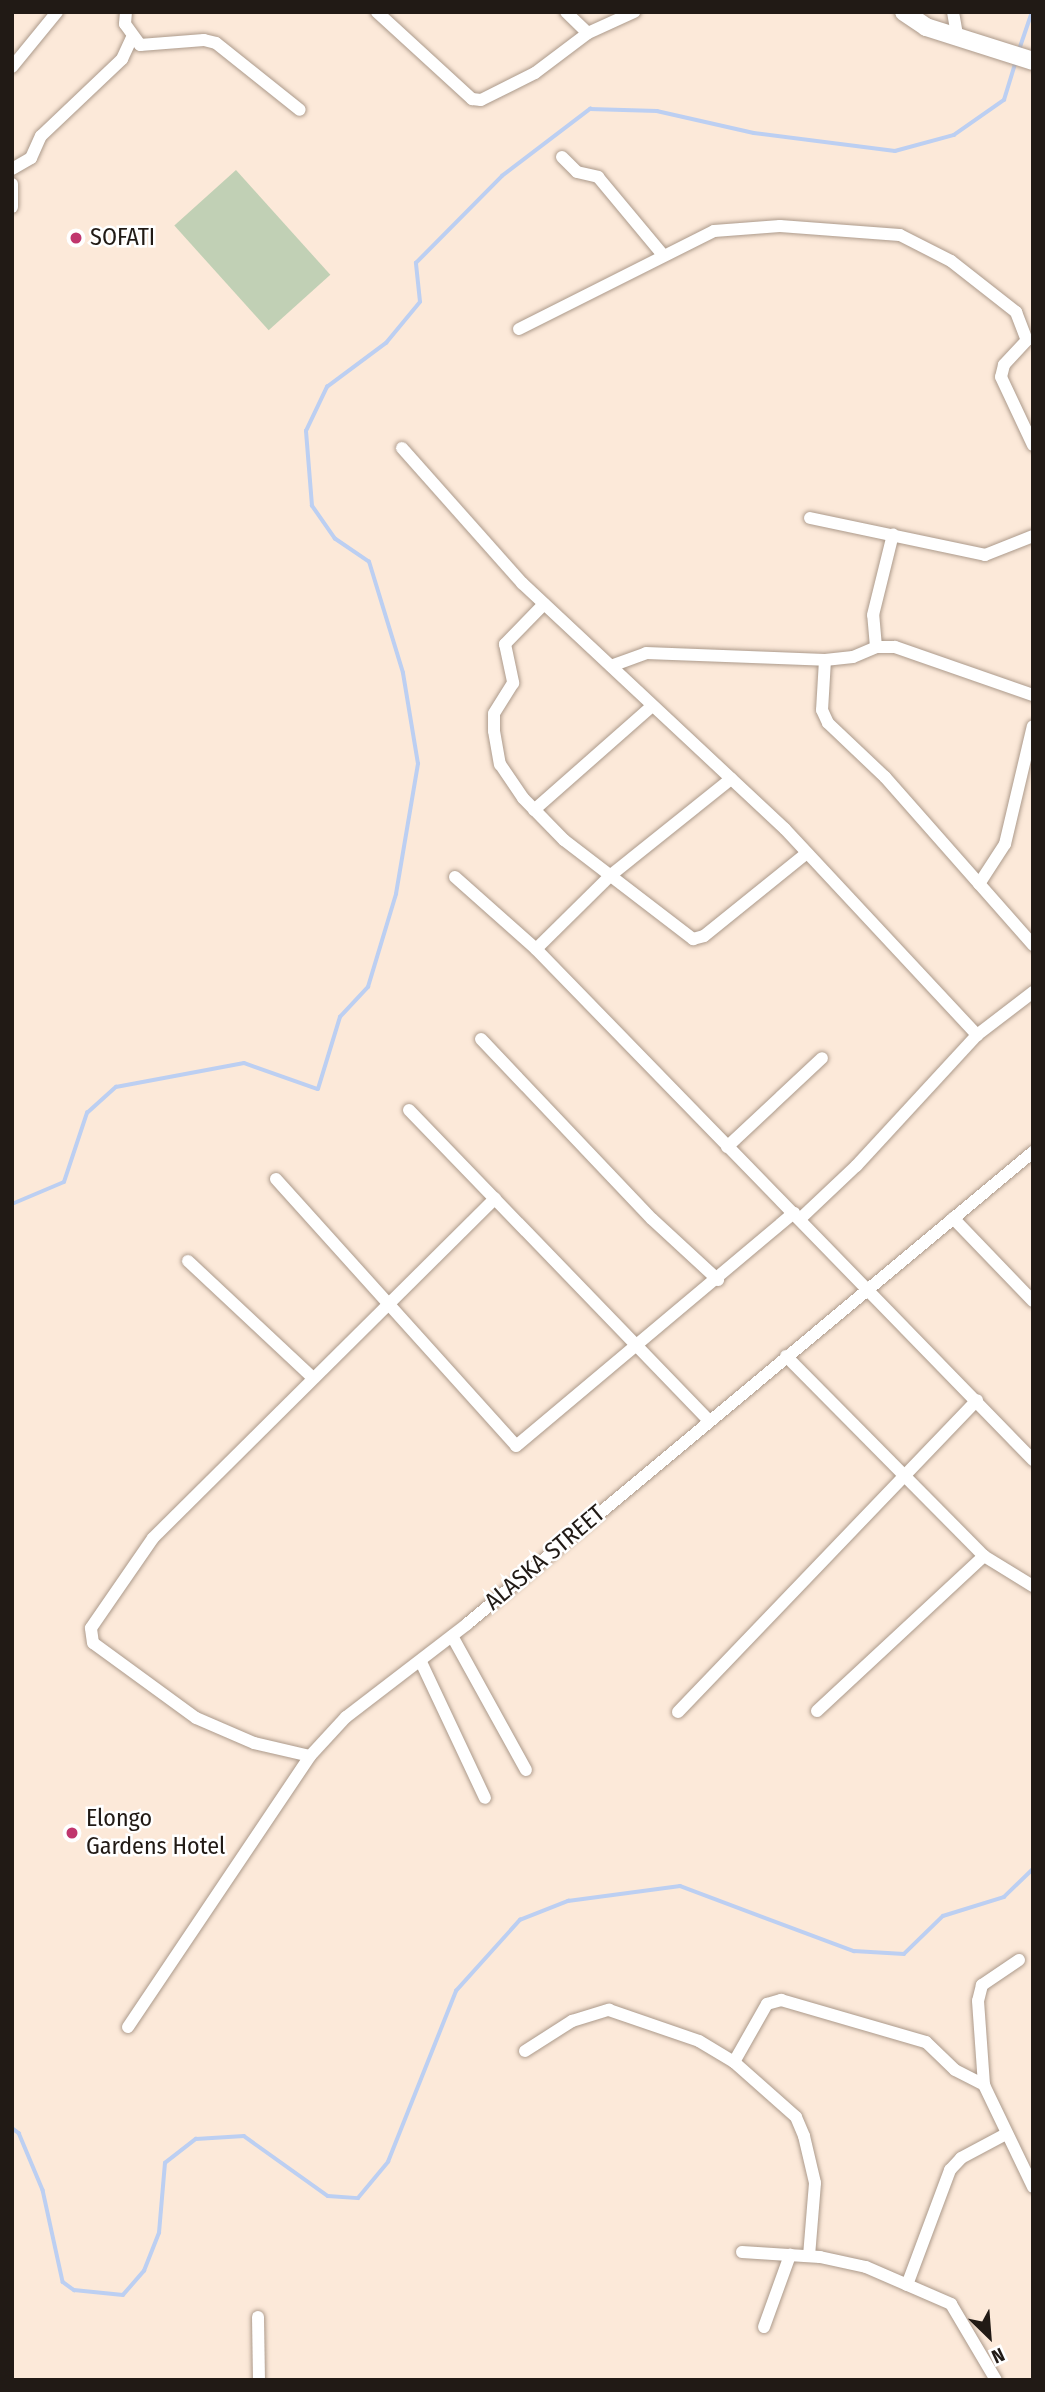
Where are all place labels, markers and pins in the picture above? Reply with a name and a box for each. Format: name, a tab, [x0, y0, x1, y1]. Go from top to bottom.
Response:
place label: SOFATI	[90, 224, 155, 252]
marker: SOFATI	[68, 230, 84, 246]
place label: Elongo Gardens Hotel	[86, 1805, 225, 1861]
marker: Elongo Gardens Hotel	[64, 1825, 80, 1841]

